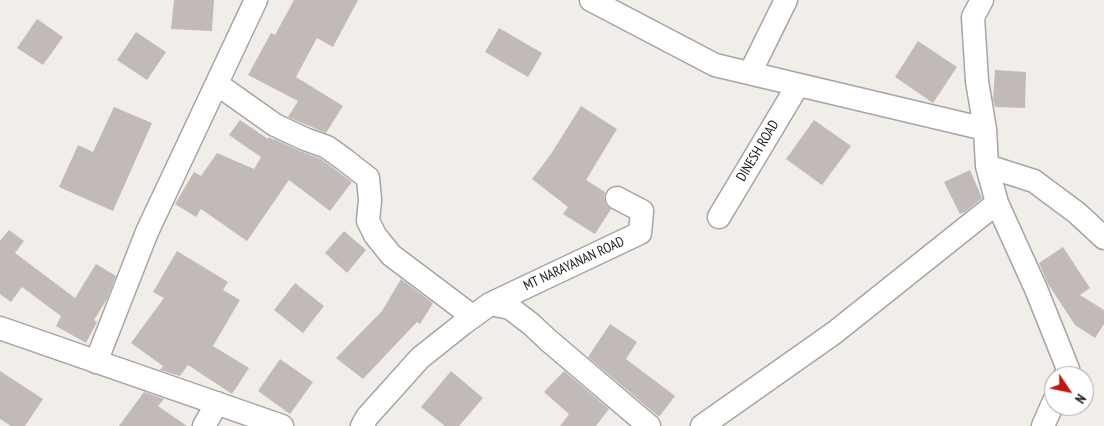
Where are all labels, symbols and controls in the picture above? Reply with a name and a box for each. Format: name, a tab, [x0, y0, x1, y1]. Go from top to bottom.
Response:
street label: DINESH ROAD	[733, 117, 783, 185]
street label: MT NARAYANAN ROAD	[521, 233, 627, 295]
north arrow	[1044, 366, 1094, 416]
text: N	[1071, 391, 1090, 407]

